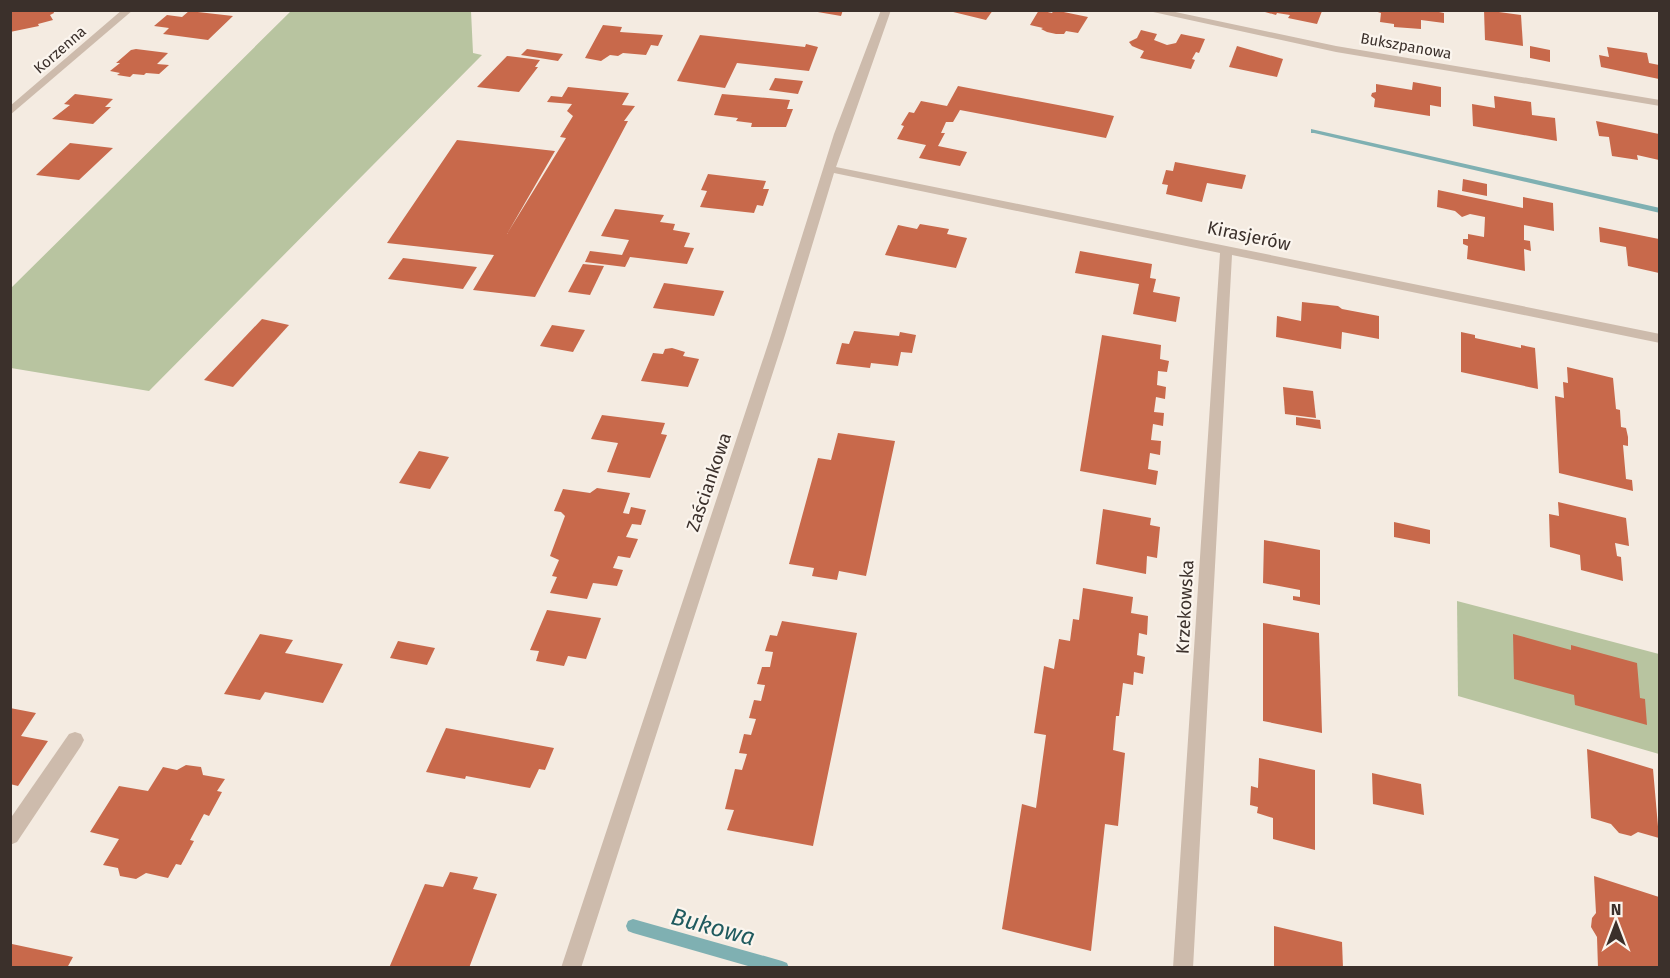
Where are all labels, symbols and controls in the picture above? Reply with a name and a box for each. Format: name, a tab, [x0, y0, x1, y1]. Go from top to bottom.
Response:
street label: Korzenna	[30, 22, 90, 78]
street label: Bukszpanowa	[1359, 29, 1453, 63]
street label: Kirasjerów	[1205, 216, 1293, 256]
street label: Zaściankowa	[682, 430, 736, 534]
street label: Krzekowska	[1172, 559, 1198, 655]
north arrow	[1586, 894, 1646, 954]
text: N	[1611, 900, 1621, 919]
water label: Bukowa	[668, 902, 758, 952]

